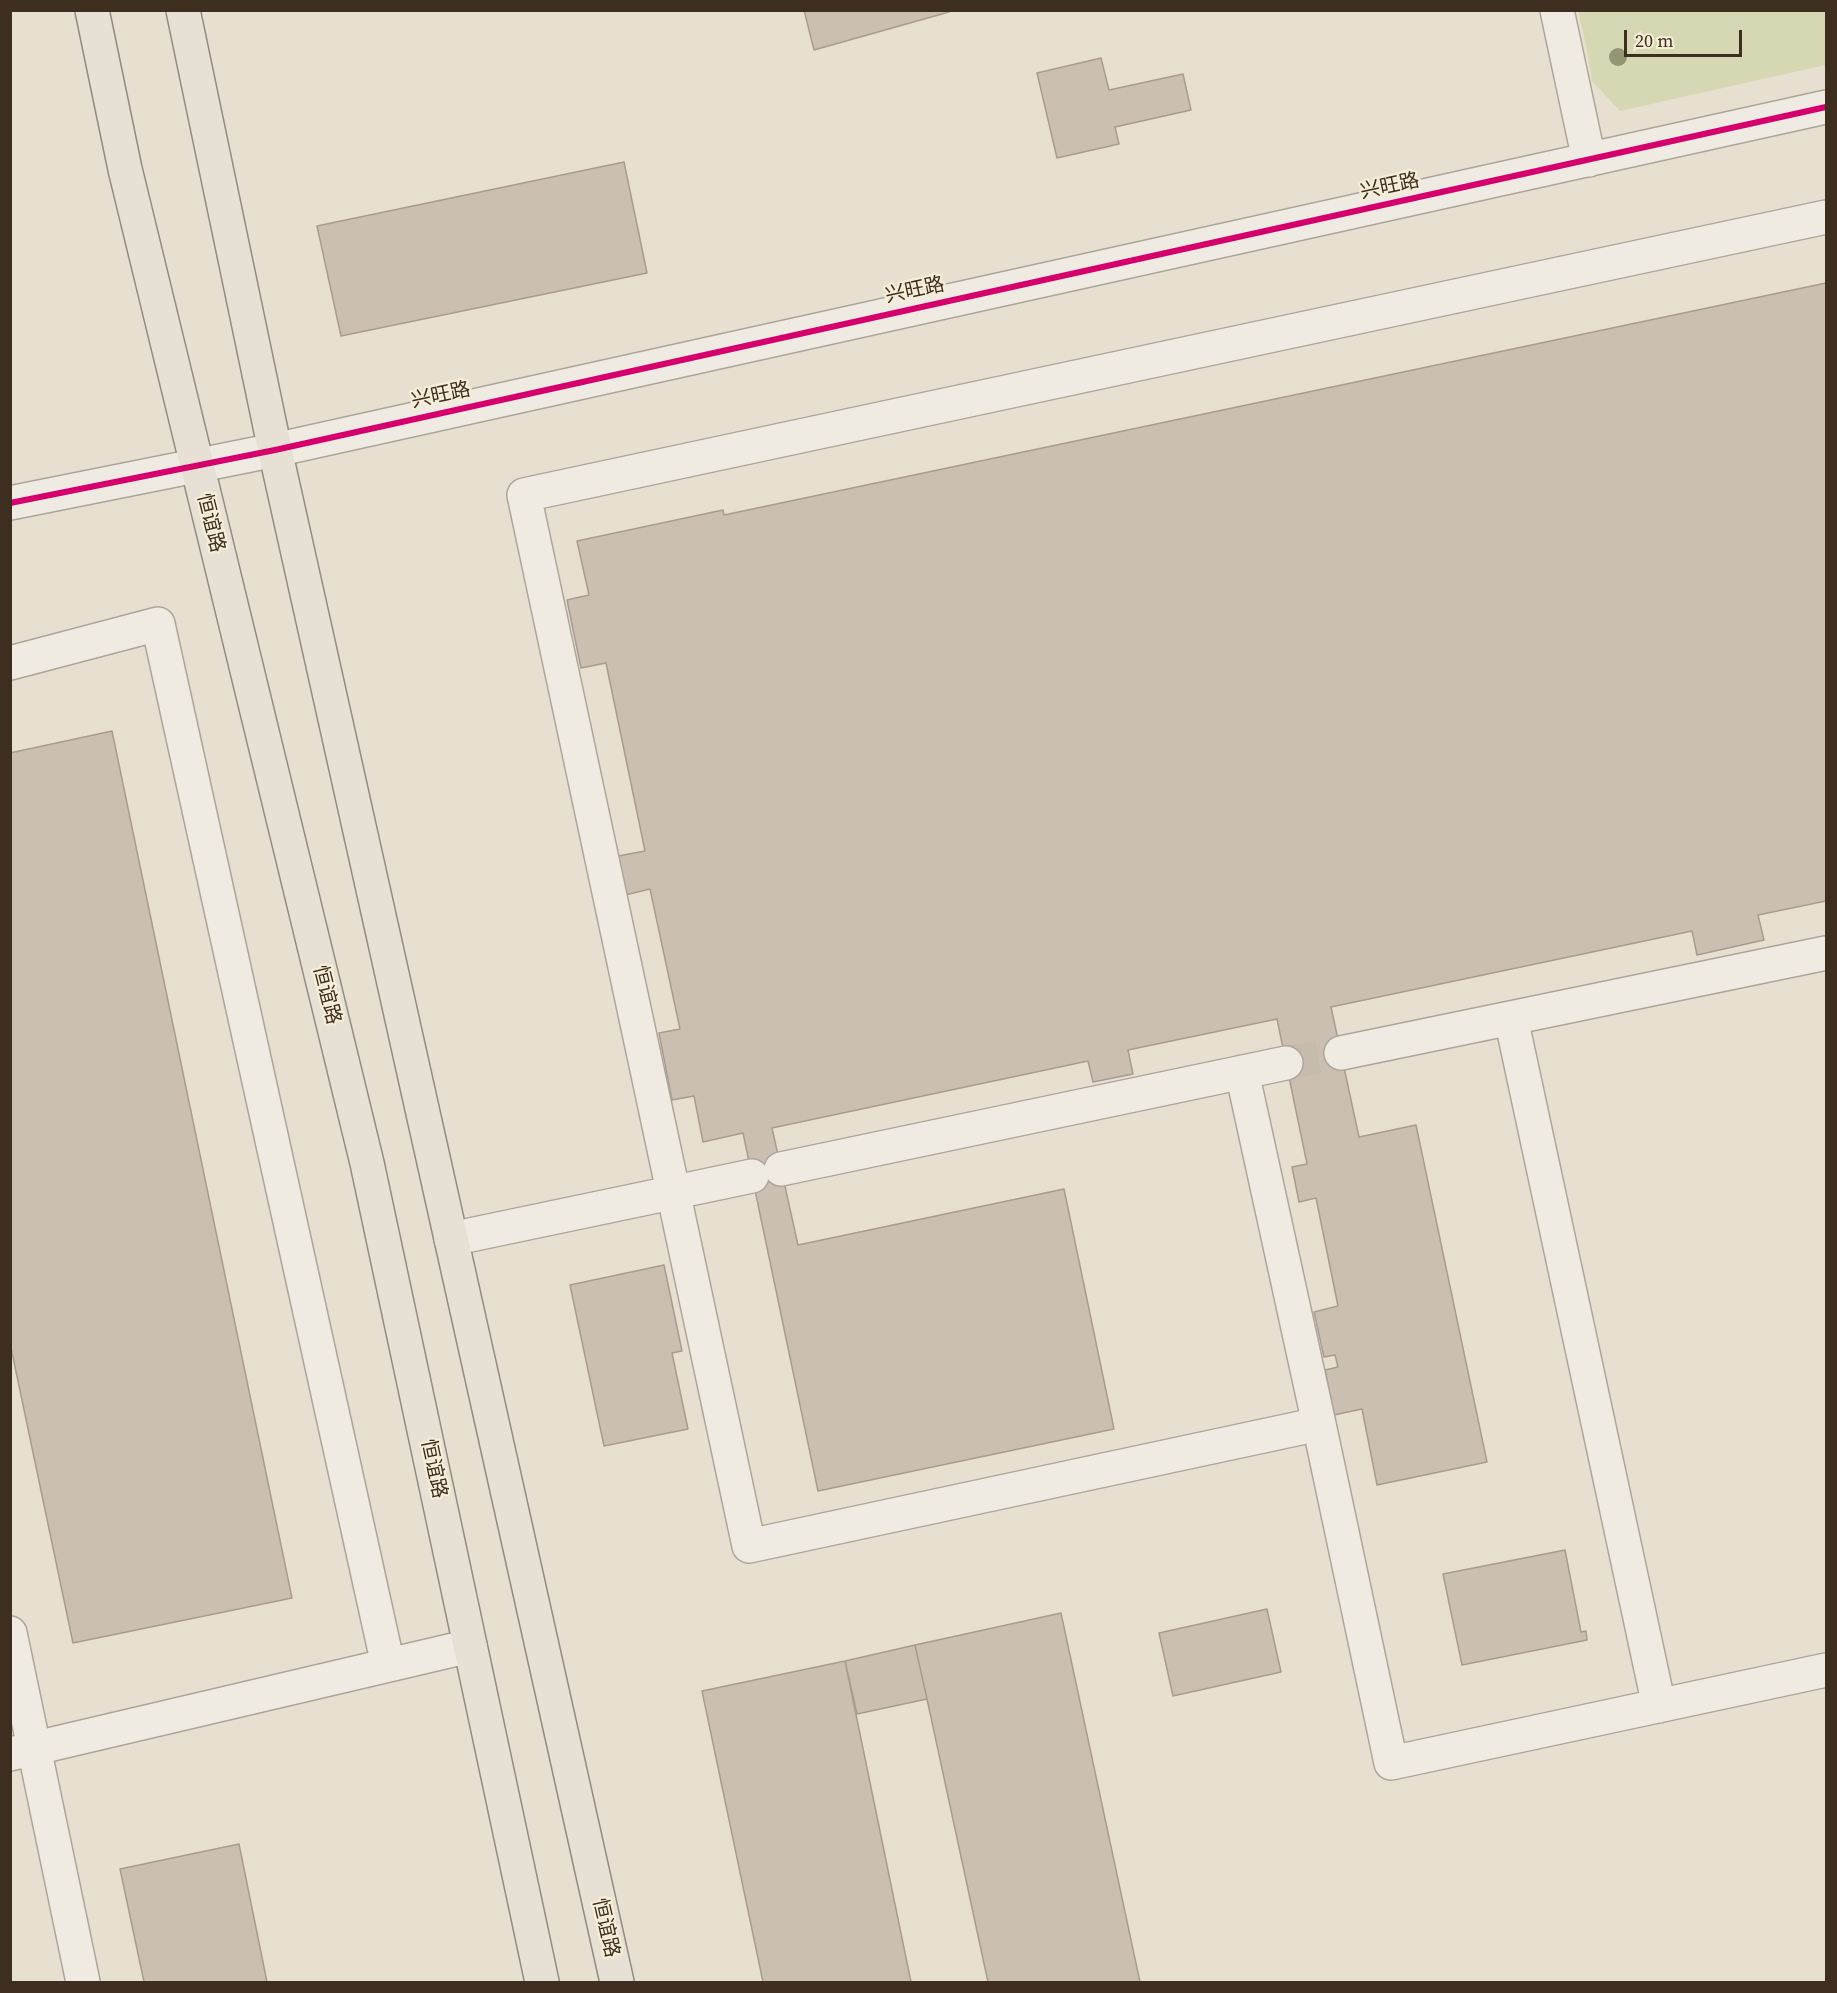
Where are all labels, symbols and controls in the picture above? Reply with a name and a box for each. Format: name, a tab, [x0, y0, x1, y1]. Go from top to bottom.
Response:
scale bar	[1627, 18, 1746, 56]
text: 20 m	[1635, 28, 1673, 53]
street label: 兴旺路	[1358, 169, 1422, 205]
street label: 兴旺路	[883, 273, 947, 309]
street label: 兴旺路	[409, 378, 473, 414]
street label: 恒谊路	[191, 491, 229, 555]
street label: 恒谊路	[307, 963, 345, 1027]
street label: 恒谊路	[415, 1437, 451, 1501]
street label: 恒谊路	[587, 1896, 623, 1960]

